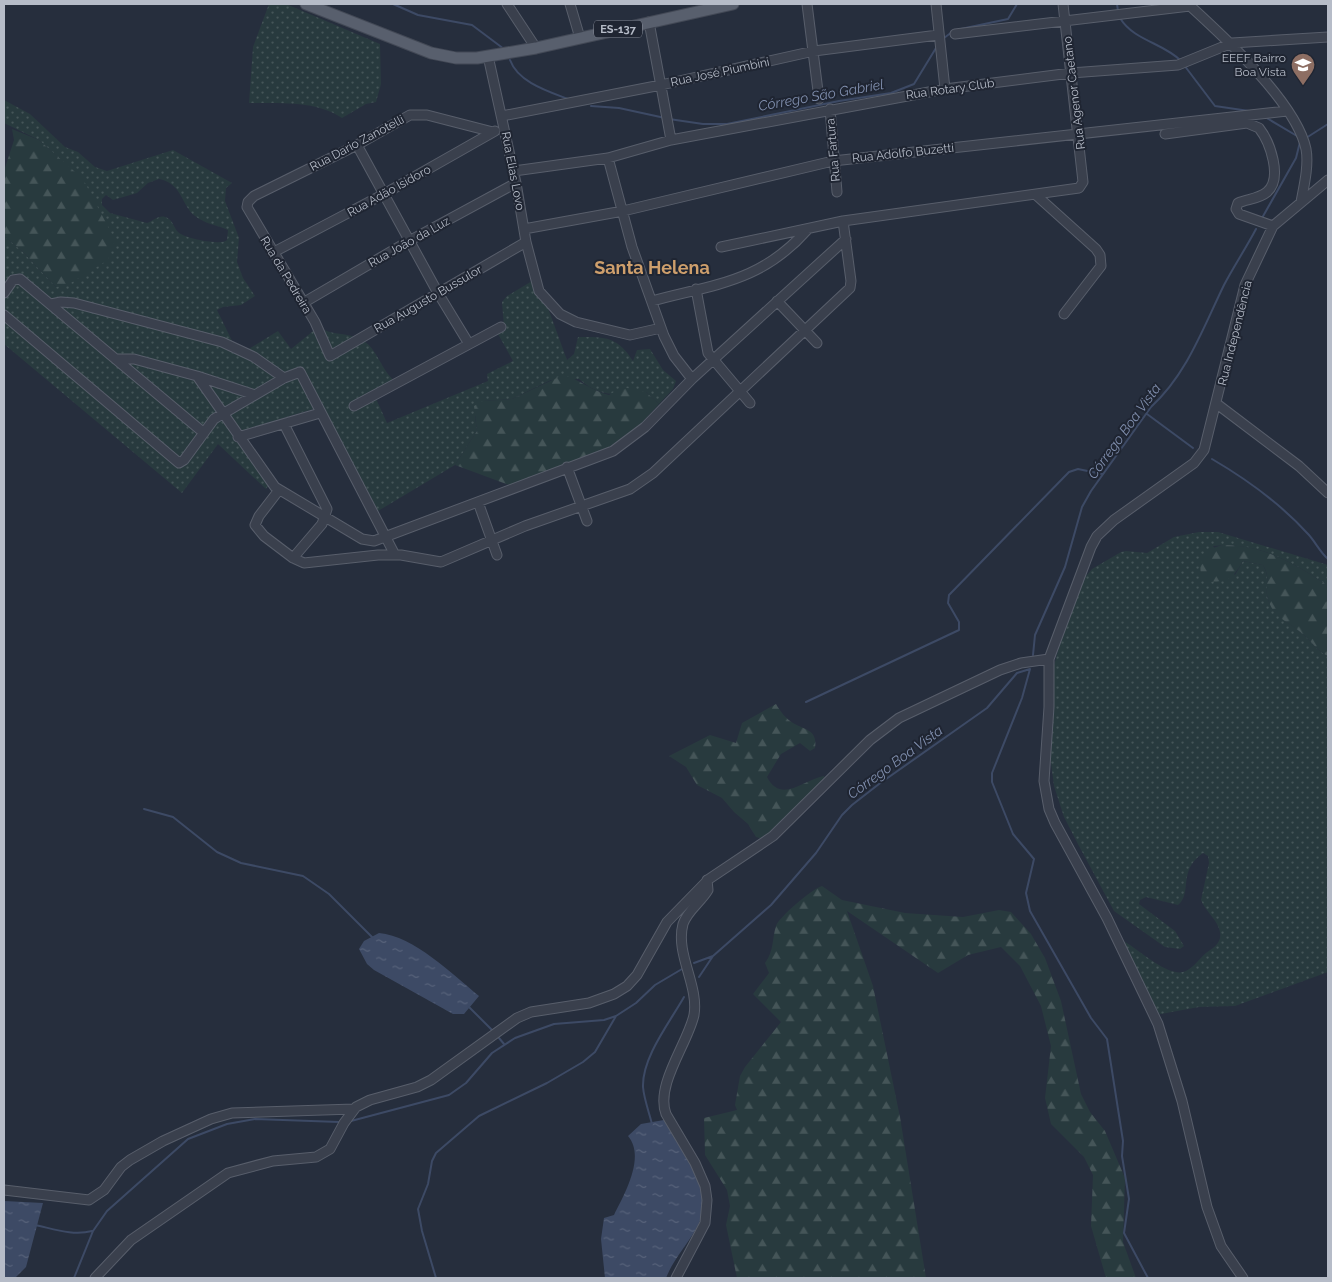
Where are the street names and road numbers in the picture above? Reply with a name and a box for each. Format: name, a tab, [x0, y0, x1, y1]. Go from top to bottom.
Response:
road number: ES-137	[594, 20, 642, 38]
street label: Rua Agenor Caetano	[1060, 36, 1088, 150]
street label: Rua José Piumbini	[669, 55, 771, 89]
street label: Rua Rotary Club	[905, 76, 995, 102]
street label: Rua Dario Zanotelli	[307, 112, 407, 174]
street label: Rua Fartura	[823, 118, 843, 182]
street label: Rua Elias Lovo	[498, 130, 528, 212]
street label: Rua Adolfo Buzetti	[851, 141, 955, 165]
street label: Rua Adão Isidoro	[345, 162, 433, 220]
street label: Rua João da Luz	[366, 214, 452, 270]
street label: Rua da Pedreira	[257, 234, 315, 316]
street label: Rua Augusto Bussulor	[372, 262, 485, 336]
street label: Rua Independência	[1215, 279, 1255, 387]

